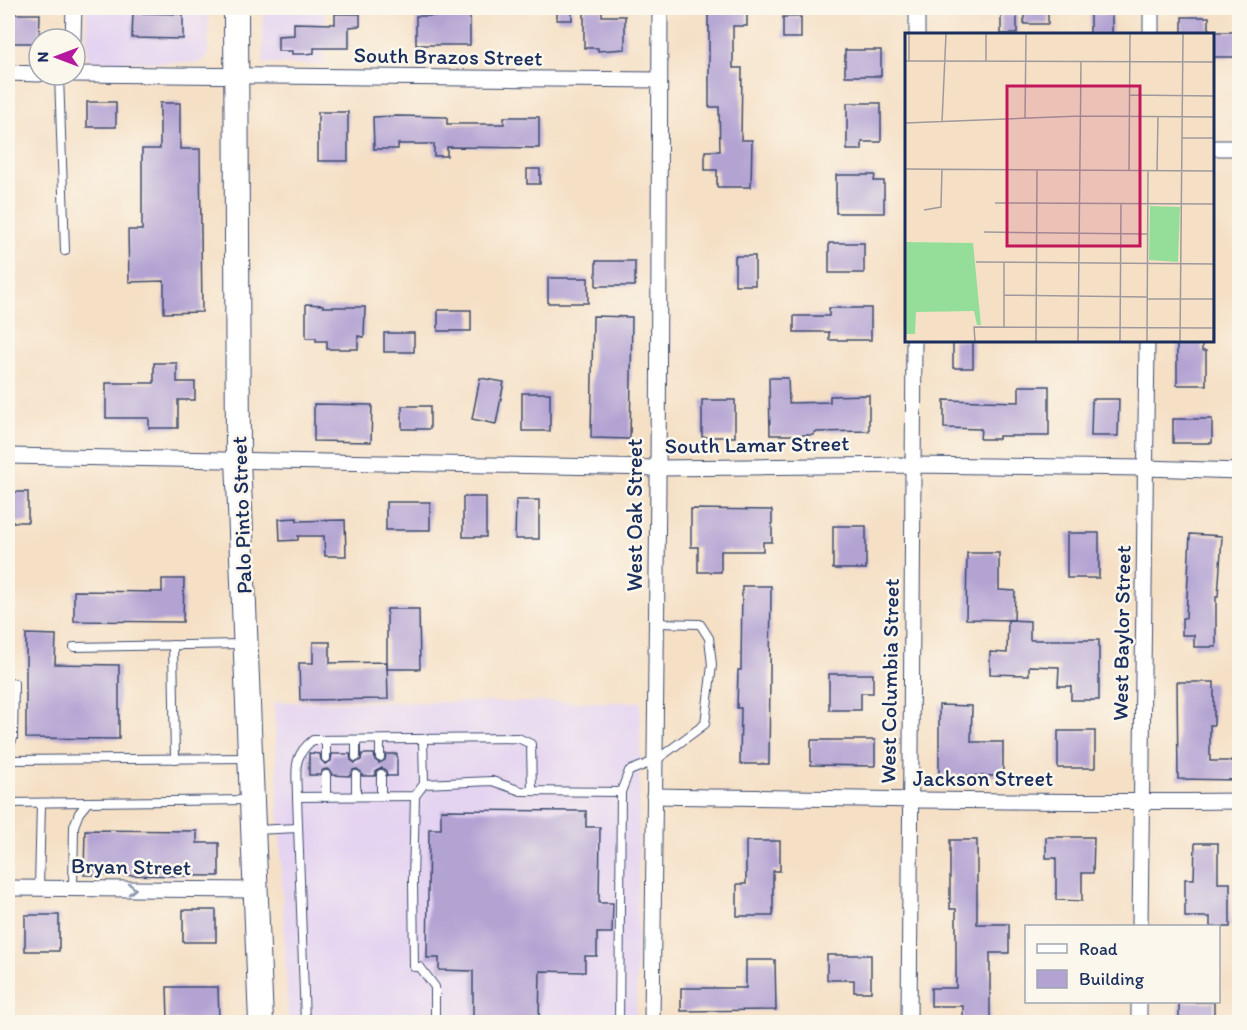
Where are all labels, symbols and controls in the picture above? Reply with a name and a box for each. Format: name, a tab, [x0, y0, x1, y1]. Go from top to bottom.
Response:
north arrow	[27, 27, 87, 87]
inset map	[905, 33, 1214, 342]
street label: South Brazos Street	[353, 41, 543, 72]
text: N	[33, 52, 52, 62]
street label: South Lamar Street	[664, 429, 850, 460]
street label: Palo Pinto Street	[225, 435, 258, 595]
street label: West Oak Street	[621, 439, 648, 591]
street label: West Baylor Street	[1106, 545, 1137, 721]
street label: West Columbia Street	[874, 578, 905, 784]
street label: Jackson Street	[913, 765, 1053, 792]
street label: Bryan Street	[71, 852, 191, 881]
one-way arrow	[127, 883, 136, 895]
legend	[1025, 925, 1220, 1003]
text: Road	[1079, 938, 1118, 960]
text: Building	[1079, 968, 1145, 990]

